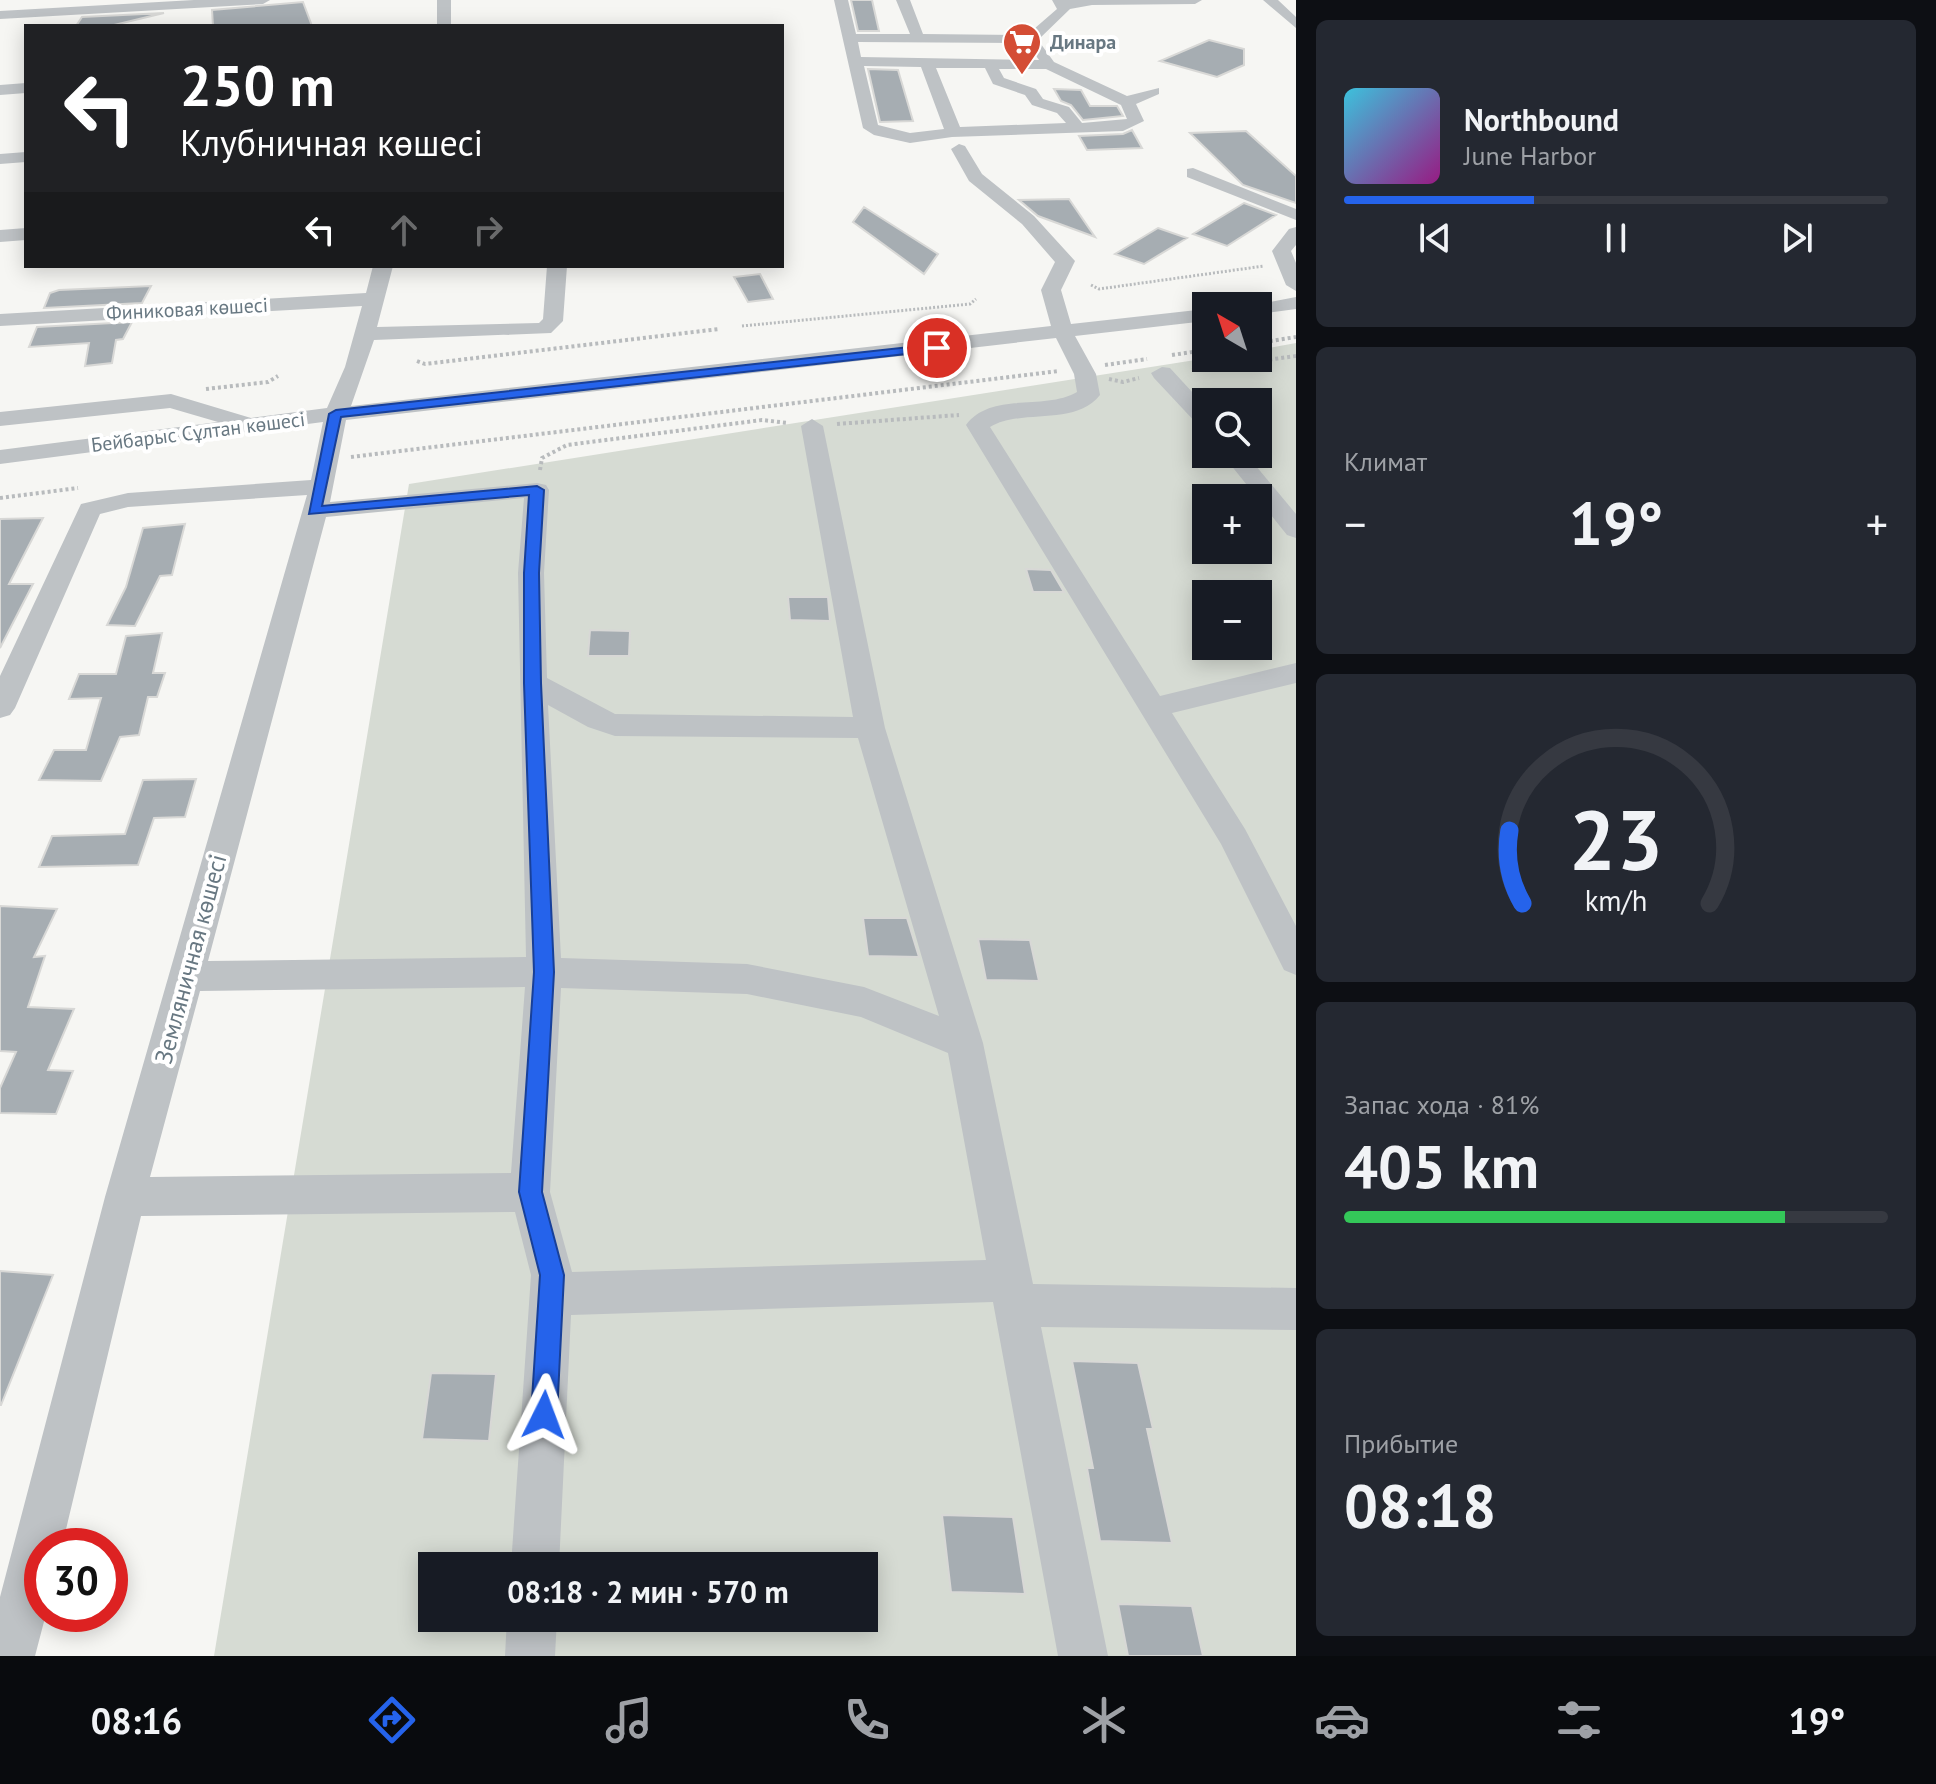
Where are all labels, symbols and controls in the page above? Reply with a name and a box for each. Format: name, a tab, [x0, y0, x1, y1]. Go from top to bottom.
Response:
supermarket icon: Динара	[1001, 21, 1043, 76]
place label: Динара	[1050, 29, 1116, 55]
text: 250 m	[180, 49, 335, 121]
icon: left	[48, 56, 152, 160]
text: Northbound	[1464, 100, 1619, 139]
text: Клубничная көшесі	[180, 119, 483, 166]
text: June Harbor	[1464, 139, 1596, 172]
icon: left	[298, 208, 342, 252]
icon: ahead	[382, 208, 426, 252]
icon: right	[466, 208, 510, 252]
icon: previous	[1413, 216, 1457, 260]
icon: pause	[1594, 216, 1638, 260]
icon: next	[1775, 216, 1819, 260]
street label: Финиковая көшесі	[105, 292, 269, 326]
north arrow	[1192, 292, 1272, 372]
map controls	[1192, 292, 1272, 660]
pin	[903, 314, 971, 382]
icon: arrive	[915, 326, 959, 370]
button: search	[1192, 388, 1272, 468]
street label: Бейбарыс Сұлтан көшесі	[90, 406, 306, 458]
text: Климат	[1344, 445, 1427, 478]
button: +	[1192, 484, 1272, 564]
text: 19°	[1569, 484, 1663, 562]
text: −	[1344, 495, 1366, 552]
text: +	[1866, 495, 1888, 552]
button: −	[1192, 580, 1272, 660]
text: 23	[1569, 785, 1663, 893]
street label: Земляничная көшесі	[148, 851, 233, 1067]
text: km/h	[1585, 882, 1647, 919]
text: Запас хода · 81%	[1344, 1088, 1539, 1121]
text: 405 km	[1344, 1127, 1539, 1205]
position arrow	[502, 1373, 586, 1457]
text: Прибытие	[1344, 1427, 1458, 1460]
text: 08:18	[1344, 1466, 1496, 1544]
speed limit sign: 30	[24, 1528, 128, 1632]
text: 08:18 · 2 мин · 570 m	[507, 1572, 789, 1611]
icon: directions	[364, 1692, 420, 1748]
icon: music	[601, 1692, 657, 1748]
icon: phone	[839, 1692, 895, 1748]
icon: climate	[1076, 1692, 1132, 1748]
icon: car	[1314, 1692, 1370, 1748]
icon: filters	[1551, 1692, 1607, 1748]
text: 08:16	[91, 1697, 182, 1744]
text: 19°	[1789, 1697, 1845, 1744]

